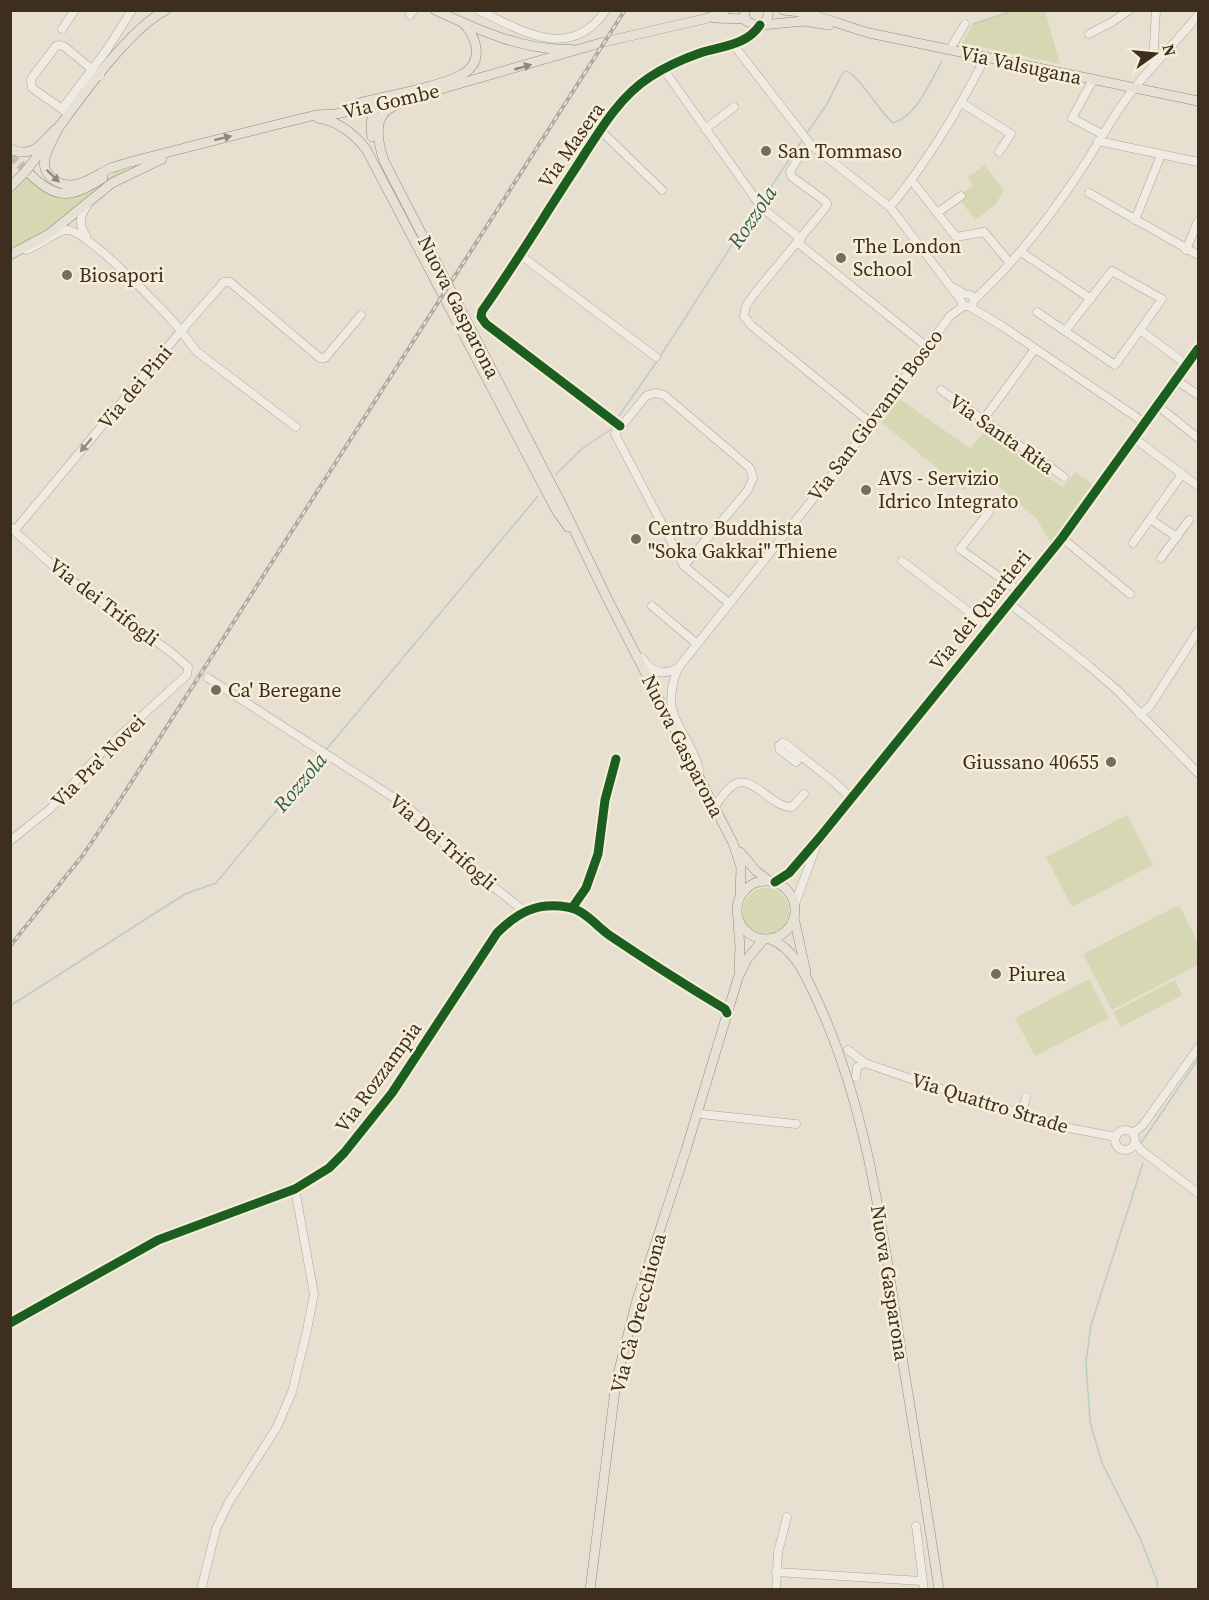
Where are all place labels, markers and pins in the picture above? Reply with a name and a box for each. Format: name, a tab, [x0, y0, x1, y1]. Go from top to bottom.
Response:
place label: San Tommaso	[778, 137, 902, 165]
marker: San Tommaso	[759, 144, 773, 158]
place label: The London School	[853, 232, 961, 283]
marker: The London School	[834, 251, 848, 265]
place label: Biosapori	[79, 261, 164, 289]
marker: Biosapori	[60, 268, 74, 282]
place label: AVS - Servizio Idrico Integrato	[878, 464, 1019, 515]
marker: AVS - Servizio Idrico Integrato	[859, 483, 873, 497]
place label: Centro Buddhista "Soka Gakkai" Thiene	[648, 514, 838, 565]
marker: Centro Buddhista "Soka Gakkai" Thiene	[629, 532, 643, 546]
place label: Ca' Beregane	[228, 676, 342, 704]
marker: Ca' Beregane	[209, 683, 223, 697]
place label: Giussano 40655	[963, 748, 1099, 776]
marker: Giussano 40655	[1104, 755, 1118, 769]
place label: Piurea	[1008, 960, 1067, 988]
marker: Piurea	[989, 967, 1003, 981]

